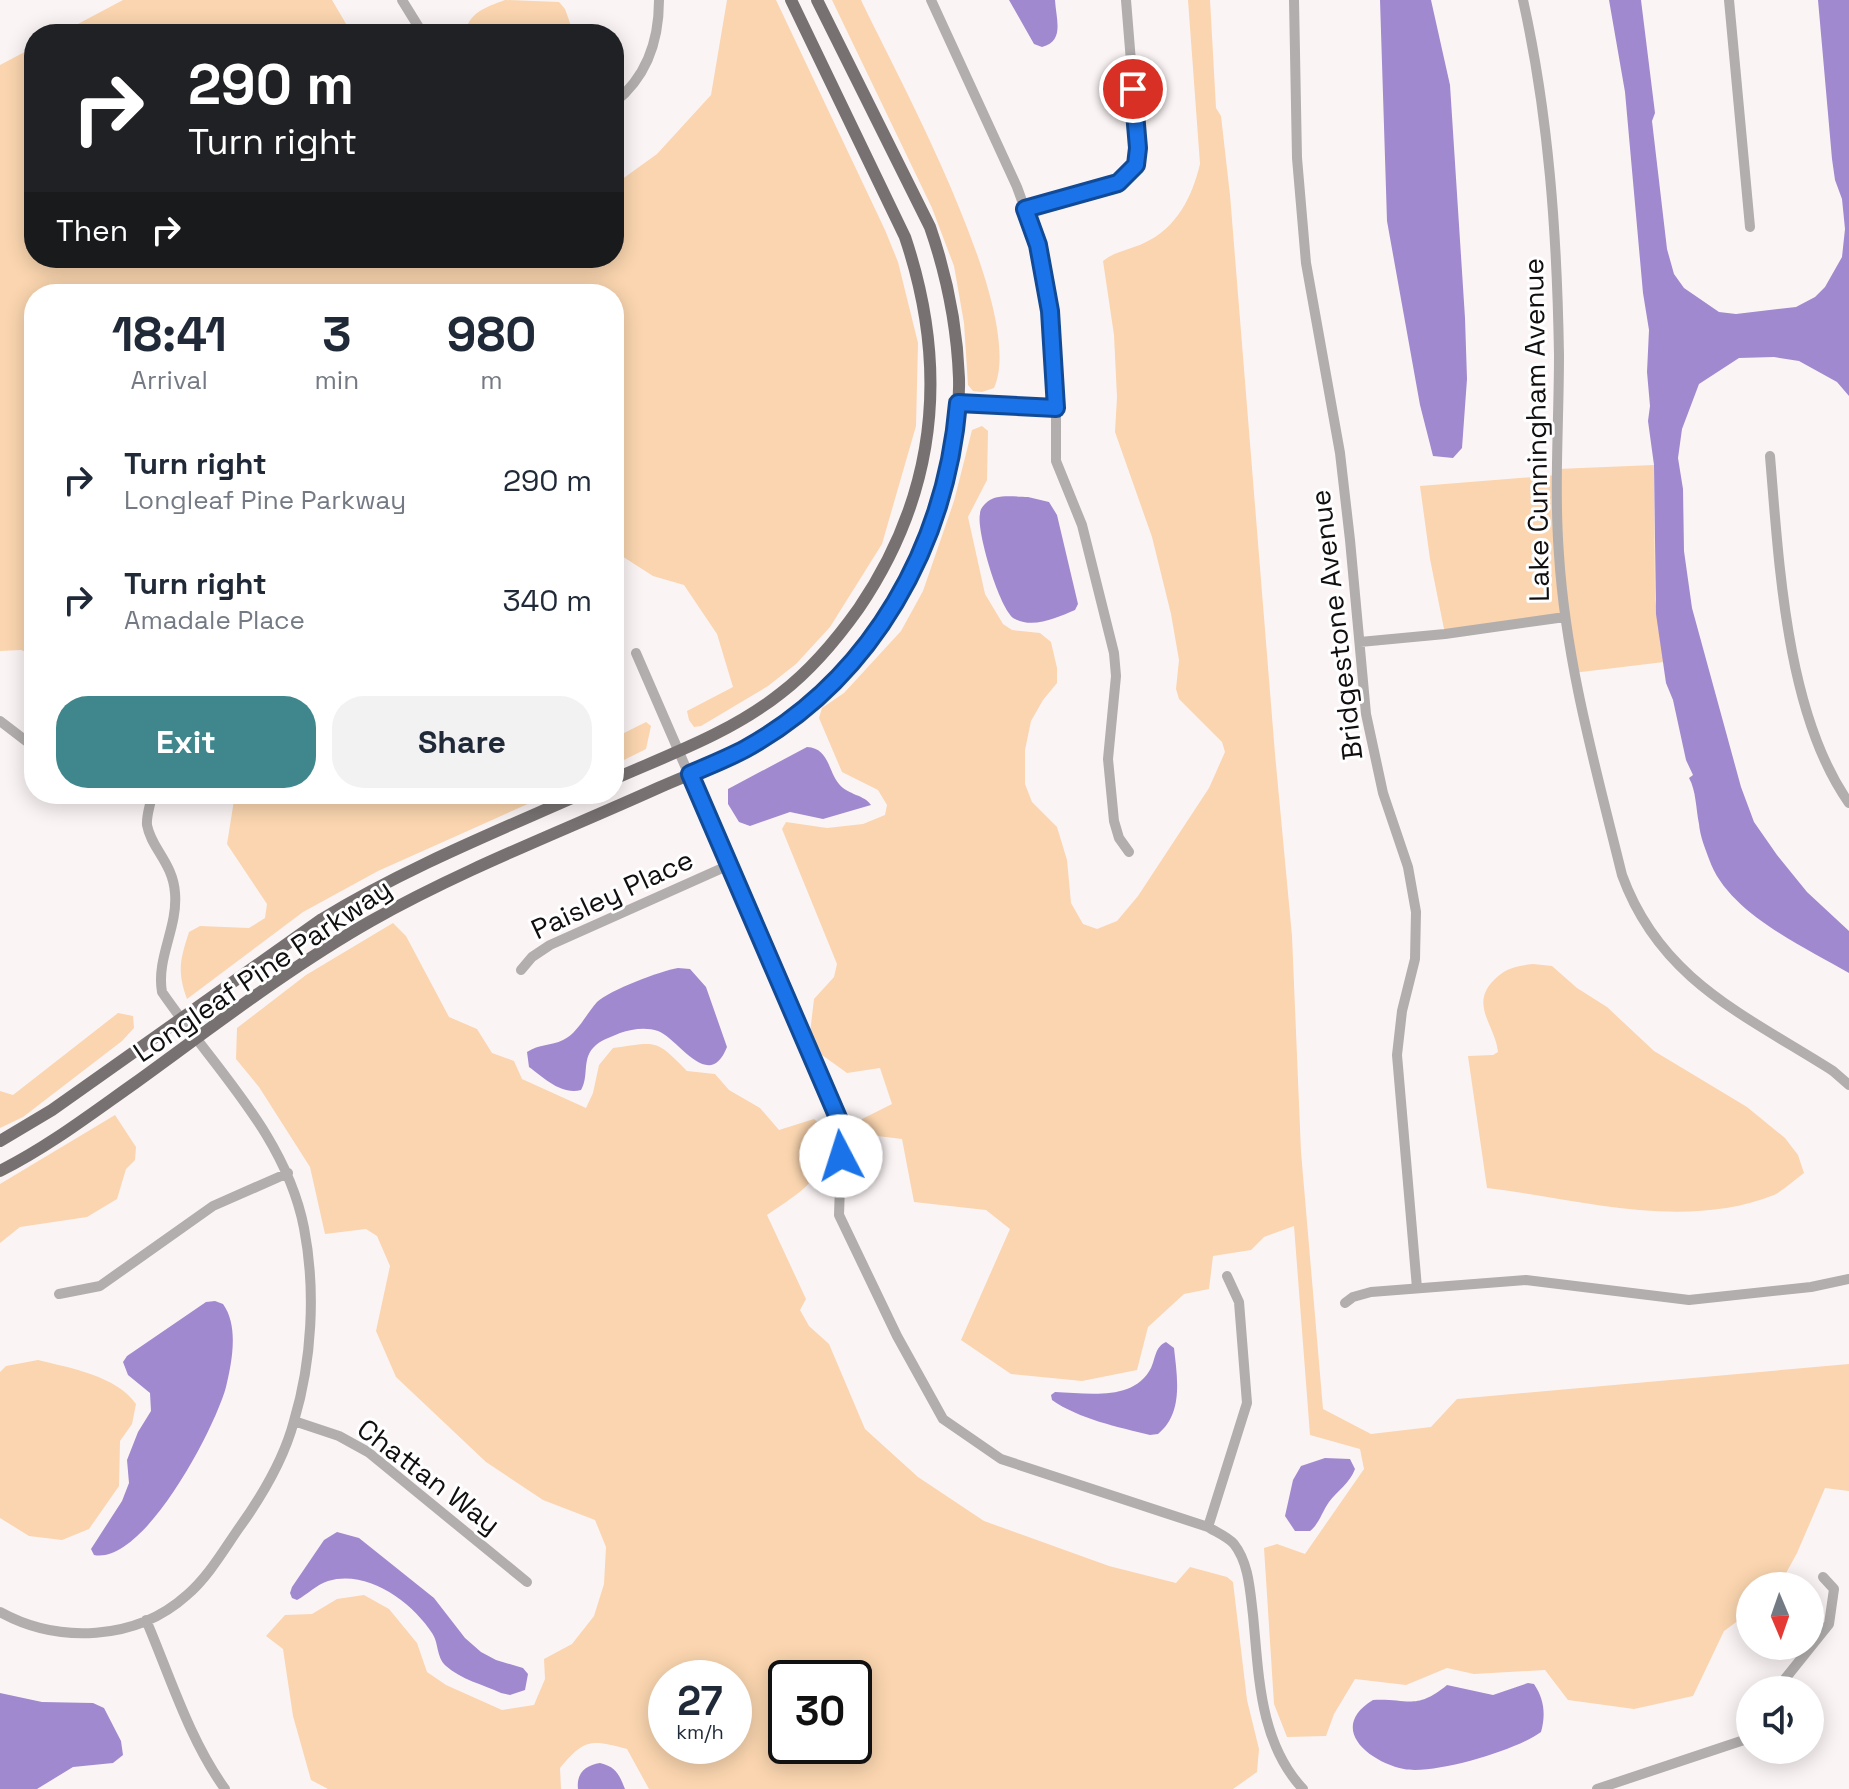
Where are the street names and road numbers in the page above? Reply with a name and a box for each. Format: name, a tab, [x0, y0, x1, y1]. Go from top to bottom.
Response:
street label: Lake Cunningham Avenue	[1515, 258, 1557, 602]
street label: Bridgestone Avenue	[1302, 488, 1370, 762]
street label: Paisley Place	[525, 841, 699, 947]
street label: Longleaf Pine Parkway	[126, 870, 398, 1070]
street label: Chattan Way	[350, 1410, 508, 1542]

